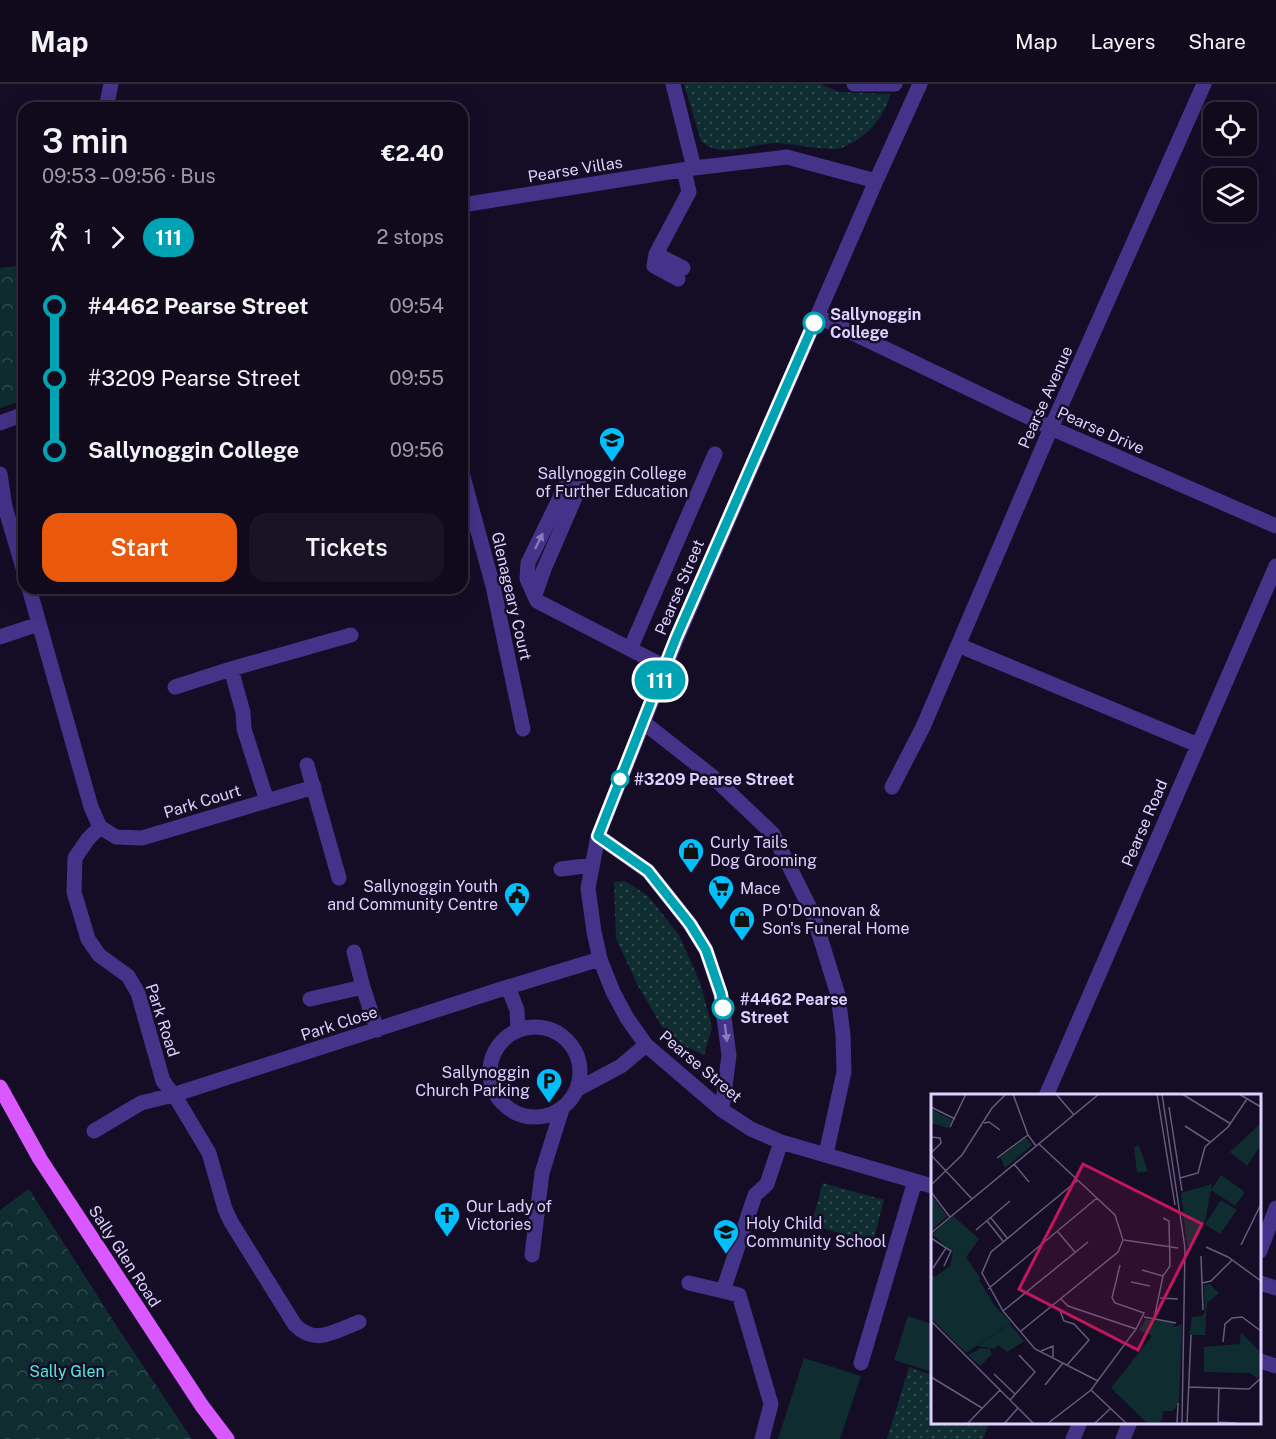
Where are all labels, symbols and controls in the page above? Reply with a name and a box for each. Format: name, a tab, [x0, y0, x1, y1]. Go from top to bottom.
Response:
text: Map	[30, 25, 89, 58]
text: Map	[1015, 29, 1058, 54]
text: Layers	[1091, 29, 1155, 54]
text: Share	[1188, 29, 1246, 54]
map controls	[1203, 102, 1257, 222]
button: locate	[1203, 102, 1257, 156]
text: 3 min	[42, 122, 128, 160]
text: €2.40	[381, 140, 444, 166]
street label: Pearse Villas	[526, 153, 624, 186]
text: 09:53 – 09:56 · Bus	[42, 164, 216, 188]
button: layers	[1203, 168, 1257, 222]
icon: walk	[42, 221, 75, 254]
icon: forward	[101, 221, 134, 254]
text: 1	[84, 225, 92, 249]
text: 111	[155, 225, 182, 250]
text: 2 stops	[377, 225, 444, 249]
text: #4462 Pearse Street	[88, 293, 308, 319]
text: 09:54	[390, 294, 444, 318]
place label: Sallynoggin College	[830, 305, 921, 342]
marker: Sallynoggin College	[803, 312, 825, 334]
street label: Pearse Avenue	[1014, 343, 1076, 451]
text: #3209 Pearse Street	[88, 365, 301, 391]
text: 09:55	[389, 366, 444, 390]
street label: Pearse Drive	[1054, 403, 1147, 458]
school or university icon: Sallynoggin College of Further Education	[597, 425, 627, 463]
text: Sallynoggin College	[88, 437, 299, 463]
text: 09:56	[390, 438, 444, 462]
place label: Sallynoggin College of Further Education	[536, 464, 688, 501]
button: Start	[42, 513, 237, 582]
button: Tickets	[249, 513, 444, 582]
street label: Glenageary Court	[487, 530, 536, 662]
one-way arrow	[534, 533, 543, 550]
street label: Pearse Street	[651, 537, 708, 638]
line badge: 111	[626, 660, 694, 700]
text: 111	[647, 668, 673, 693]
marker: #3209 Pearse Street	[611, 770, 629, 788]
place label: #3209 Pearse Street	[634, 770, 795, 789]
street label: Pearse Road	[1118, 777, 1171, 870]
street label: Park Court	[161, 781, 243, 822]
place label: Curly Tails Dog Grooming	[710, 833, 817, 870]
shop icon: Curly Tails Dog Grooming	[676, 836, 706, 874]
supermarket icon: Mace	[706, 873, 736, 911]
place label: Sallynoggin Youth and Community Centre	[327, 877, 498, 914]
place label: Mace	[740, 879, 781, 898]
public building icon: Sallynoggin Youth and Community Centre	[502, 880, 532, 918]
place label: P O'Donnovan & Son's Funeral Home	[762, 901, 910, 938]
shop icon: P O'Donnovan & Son's Funeral Home	[727, 904, 757, 942]
street label: Park Road	[142, 981, 183, 1059]
place label: #4462 Pearse Street	[740, 990, 848, 1027]
marker: #4462 Pearse Street	[712, 997, 734, 1019]
street label: Park Close	[298, 1002, 380, 1045]
one-way arrow	[721, 1023, 731, 1042]
street label: Pearse Street	[656, 1026, 746, 1106]
place label: Sallynoggin Church Parking	[415, 1063, 530, 1100]
parking icon: Sallynoggin Church Parking	[534, 1066, 564, 1104]
inset map	[931, 1094, 1261, 1424]
place label: Our Lady of Victories	[466, 1197, 552, 1234]
church icon: Our Lady of Victories	[432, 1200, 462, 1238]
street label: Sally Glen Road	[85, 1202, 164, 1311]
place label: Holy Child Community School	[746, 1214, 887, 1251]
school or university icon: Holy Child Community School	[711, 1217, 741, 1255]
park label: Sally Glen	[29, 1362, 105, 1381]

